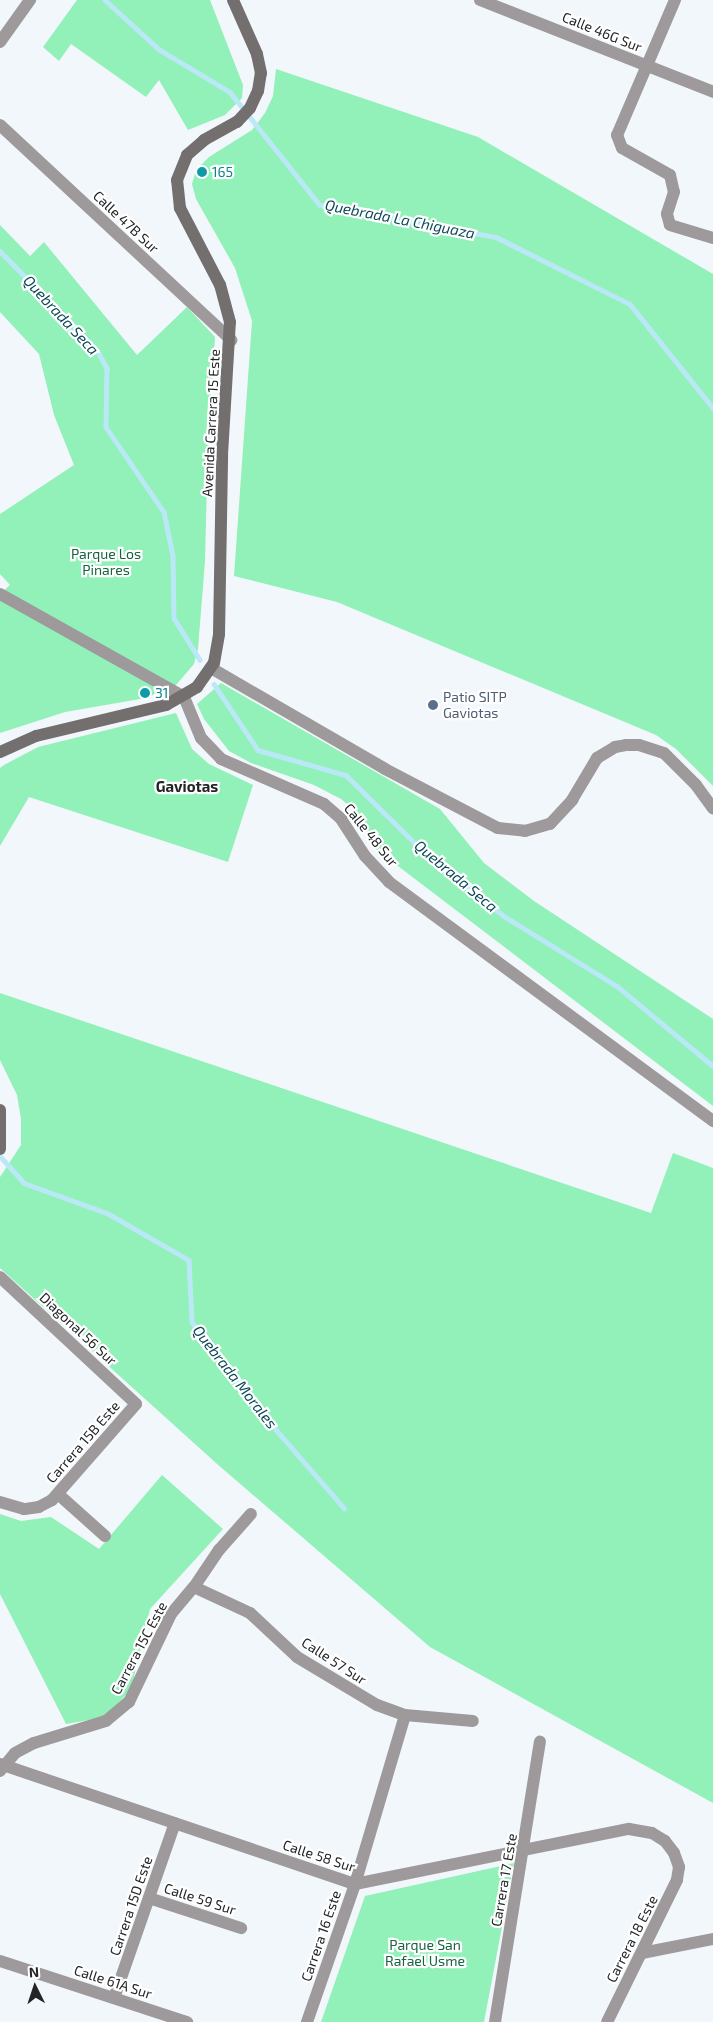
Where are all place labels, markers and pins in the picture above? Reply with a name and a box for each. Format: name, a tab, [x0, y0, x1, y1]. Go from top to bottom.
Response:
place label: 165	[212, 164, 233, 180]
marker: 165	[196, 166, 208, 178]
place label: 31	[155, 685, 168, 701]
marker: 31	[139, 687, 151, 699]
place label: Patio SITP Gaviotas	[443, 689, 507, 722]
marker: Patio SITP Gaviotas	[427, 699, 439, 711]

